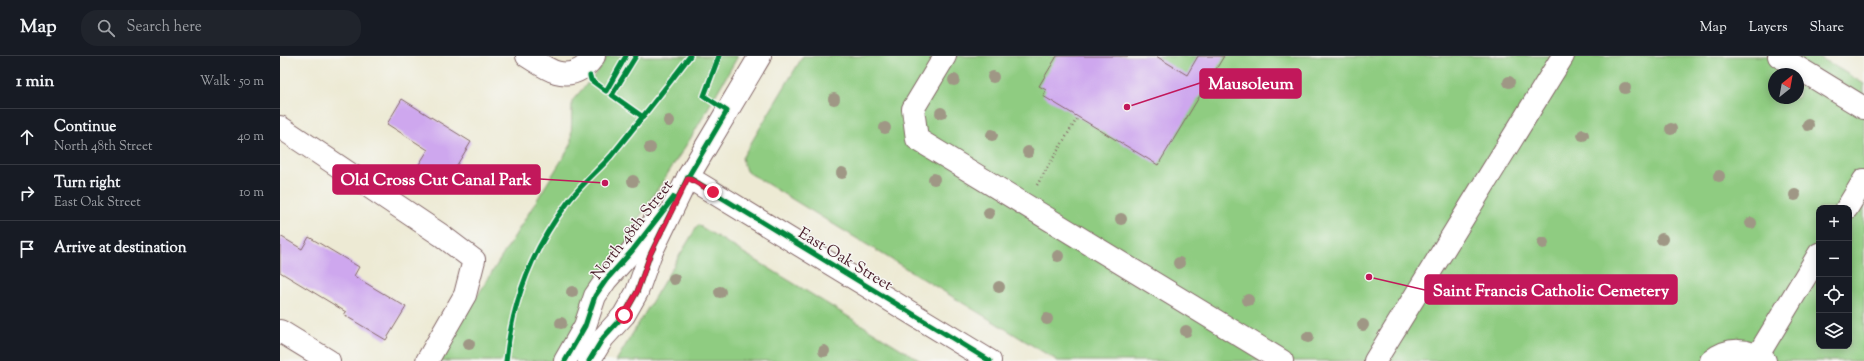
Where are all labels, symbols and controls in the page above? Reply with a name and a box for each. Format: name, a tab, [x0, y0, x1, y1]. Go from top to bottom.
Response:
search box	[81, 10, 361, 46]
text: Map	[20, 14, 57, 41]
icon: search	[95, 17, 117, 39]
text: Search here	[127, 17, 202, 38]
text: Map	[1700, 18, 1727, 38]
text: Layers	[1749, 18, 1787, 38]
text: Share	[1809, 18, 1844, 38]
north arrow	[1768, 68, 1804, 104]
callout: Mausoleum	[1200, 69, 1301, 98]
text: 1 min	[16, 70, 54, 94]
text: Walk · 50 m	[200, 73, 264, 91]
text: Mausoleum	[1208, 73, 1295, 97]
text: Continue	[54, 117, 116, 138]
icon: ahead	[16, 126, 38, 148]
text: 40 m	[237, 128, 264, 146]
text: North 48th Street	[54, 138, 153, 156]
callout: Old Cross Cut Canal Park	[333, 165, 540, 194]
text: Old Cross Cut Canal Park	[340, 169, 532, 193]
text: Turn right	[54, 173, 120, 194]
street label: North 48th Street	[587, 175, 680, 285]
icon: right	[16, 182, 38, 204]
route end	[704, 183, 722, 201]
text: 10 m	[239, 184, 264, 202]
text: East Oak Street	[54, 194, 141, 212]
map controls	[1816, 205, 1852, 349]
button: +	[1816, 205, 1852, 241]
street label: East Oak Street	[793, 223, 897, 298]
icon: arrive	[16, 238, 38, 260]
text: Arrive at destination	[54, 238, 187, 259]
button: −	[1816, 241, 1852, 277]
callout: Saint Francis Catholic Cemetery	[1425, 275, 1677, 304]
button: locate	[1816, 277, 1852, 313]
text: Saint Francis Catholic Cemetery	[1433, 280, 1670, 304]
route start	[615, 306, 633, 324]
button: layers	[1816, 313, 1852, 349]

